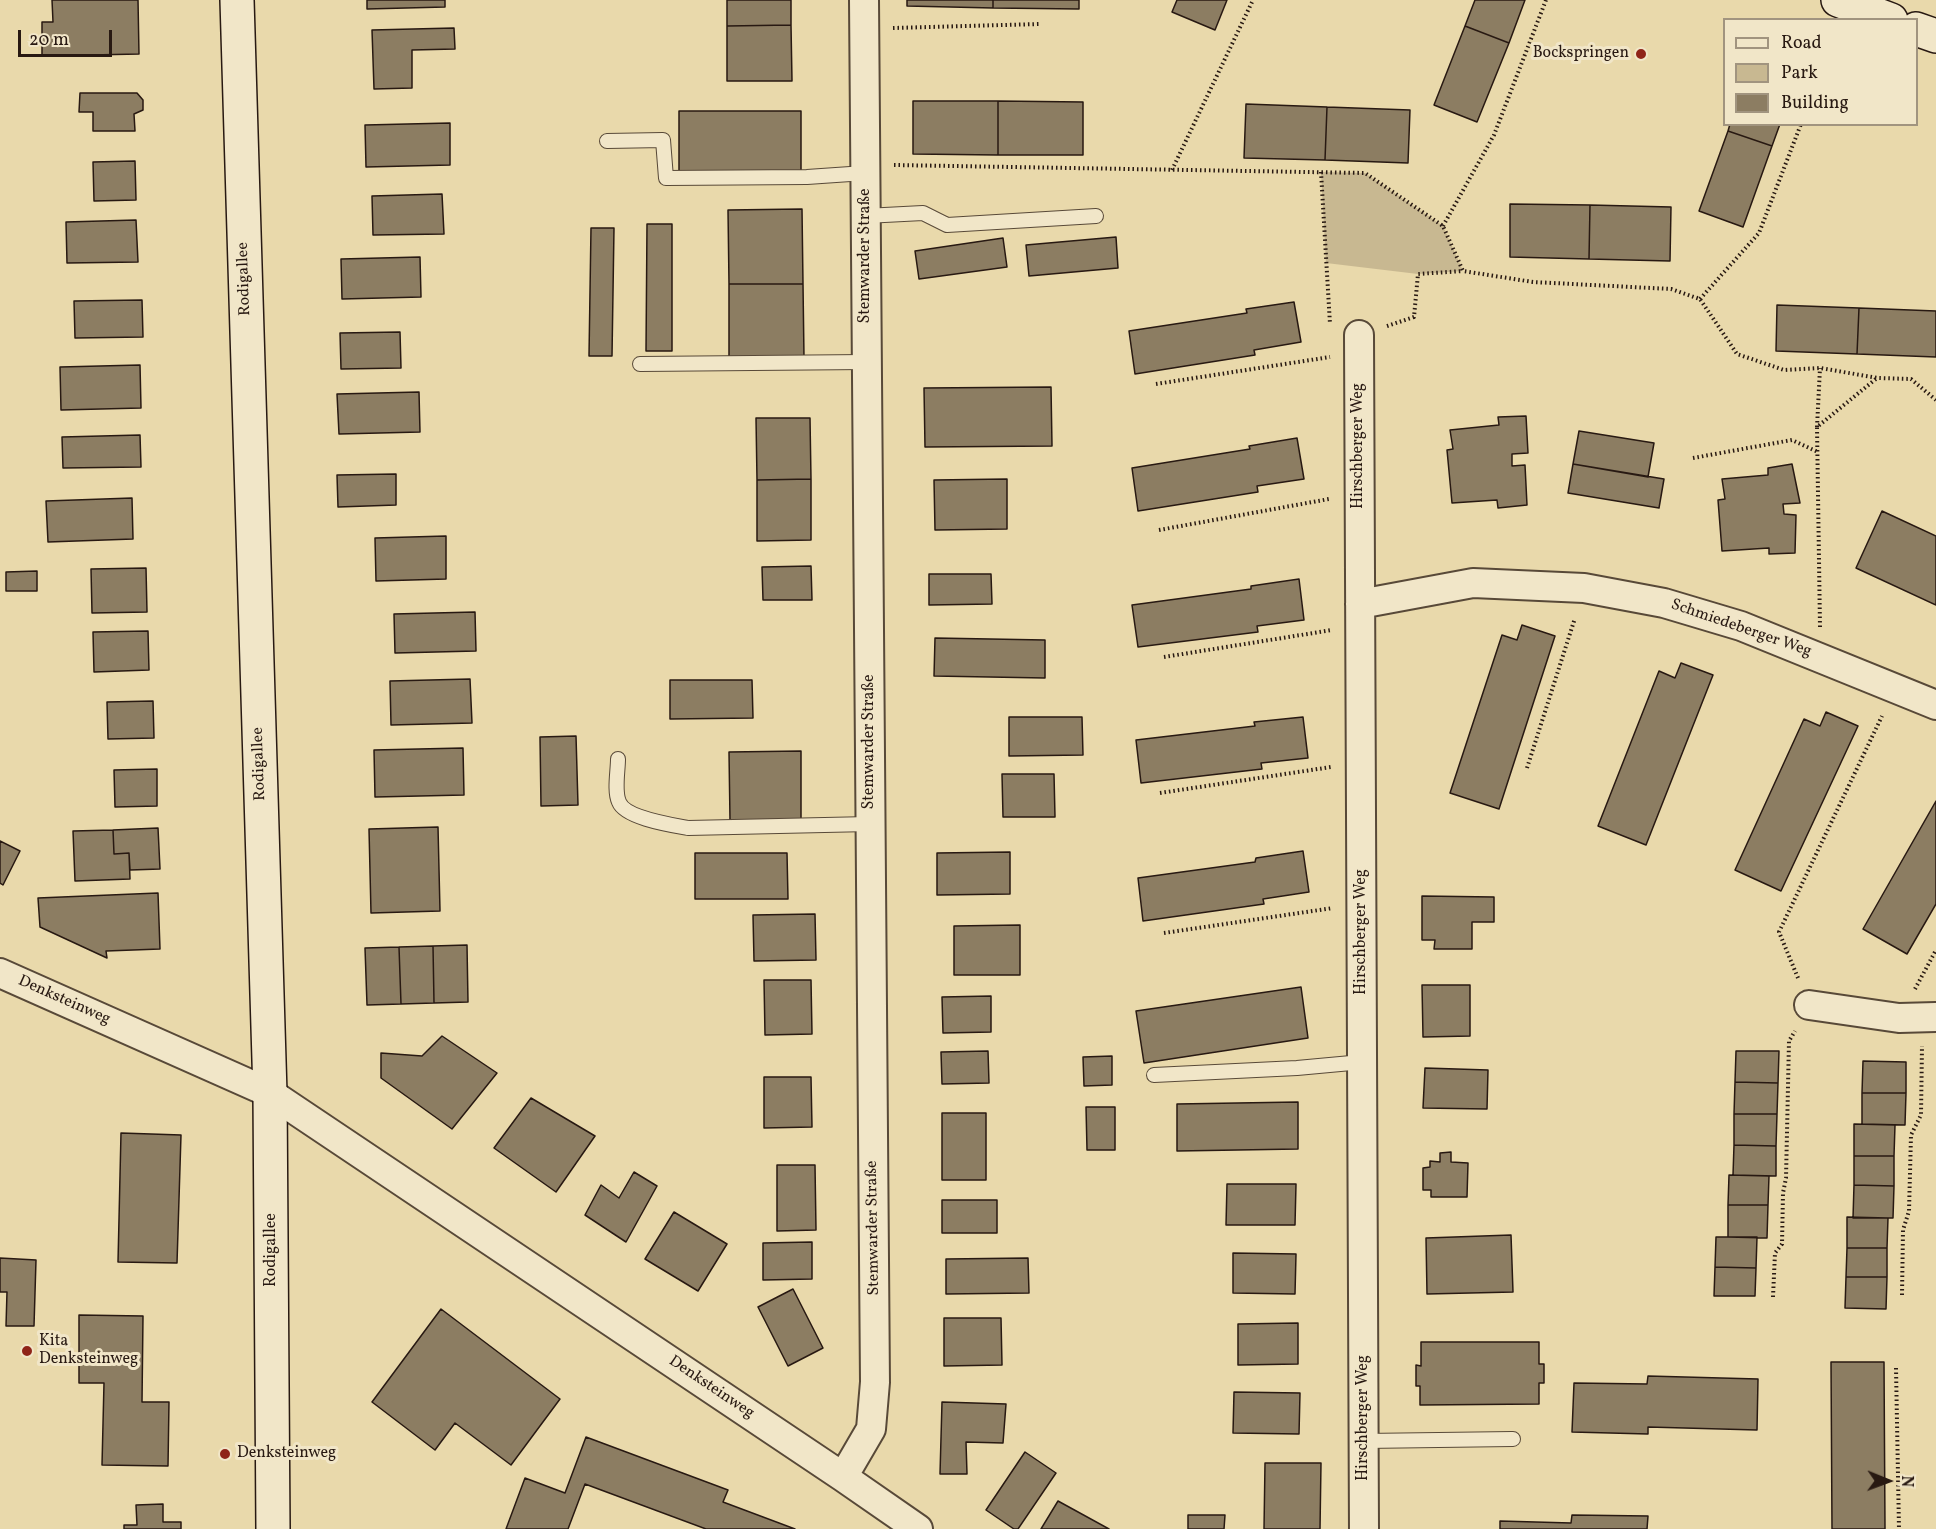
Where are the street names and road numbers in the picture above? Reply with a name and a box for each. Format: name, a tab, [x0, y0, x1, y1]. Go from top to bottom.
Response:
street label: Stemwarder Straße	[856, 188, 876, 324]
street label: Rodigallee	[234, 242, 256, 316]
street label: Hirschberger Weg	[1349, 383, 1369, 509]
street label: Schmiedeberger Weg	[1668, 596, 1814, 662]
street label: Stemwarder Straße	[860, 674, 880, 810]
street label: Rodigallee	[249, 727, 271, 801]
street label: Hirschberger Weg	[1352, 869, 1372, 995]
street label: Denksteinweg	[15, 972, 113, 1030]
street label: Stemwarder Straße	[863, 1160, 885, 1296]
street label: Rodigallee	[262, 1213, 282, 1287]
street label: Denksteinweg	[665, 1352, 757, 1424]
street label: Hirschberger Weg	[1354, 1355, 1374, 1481]

